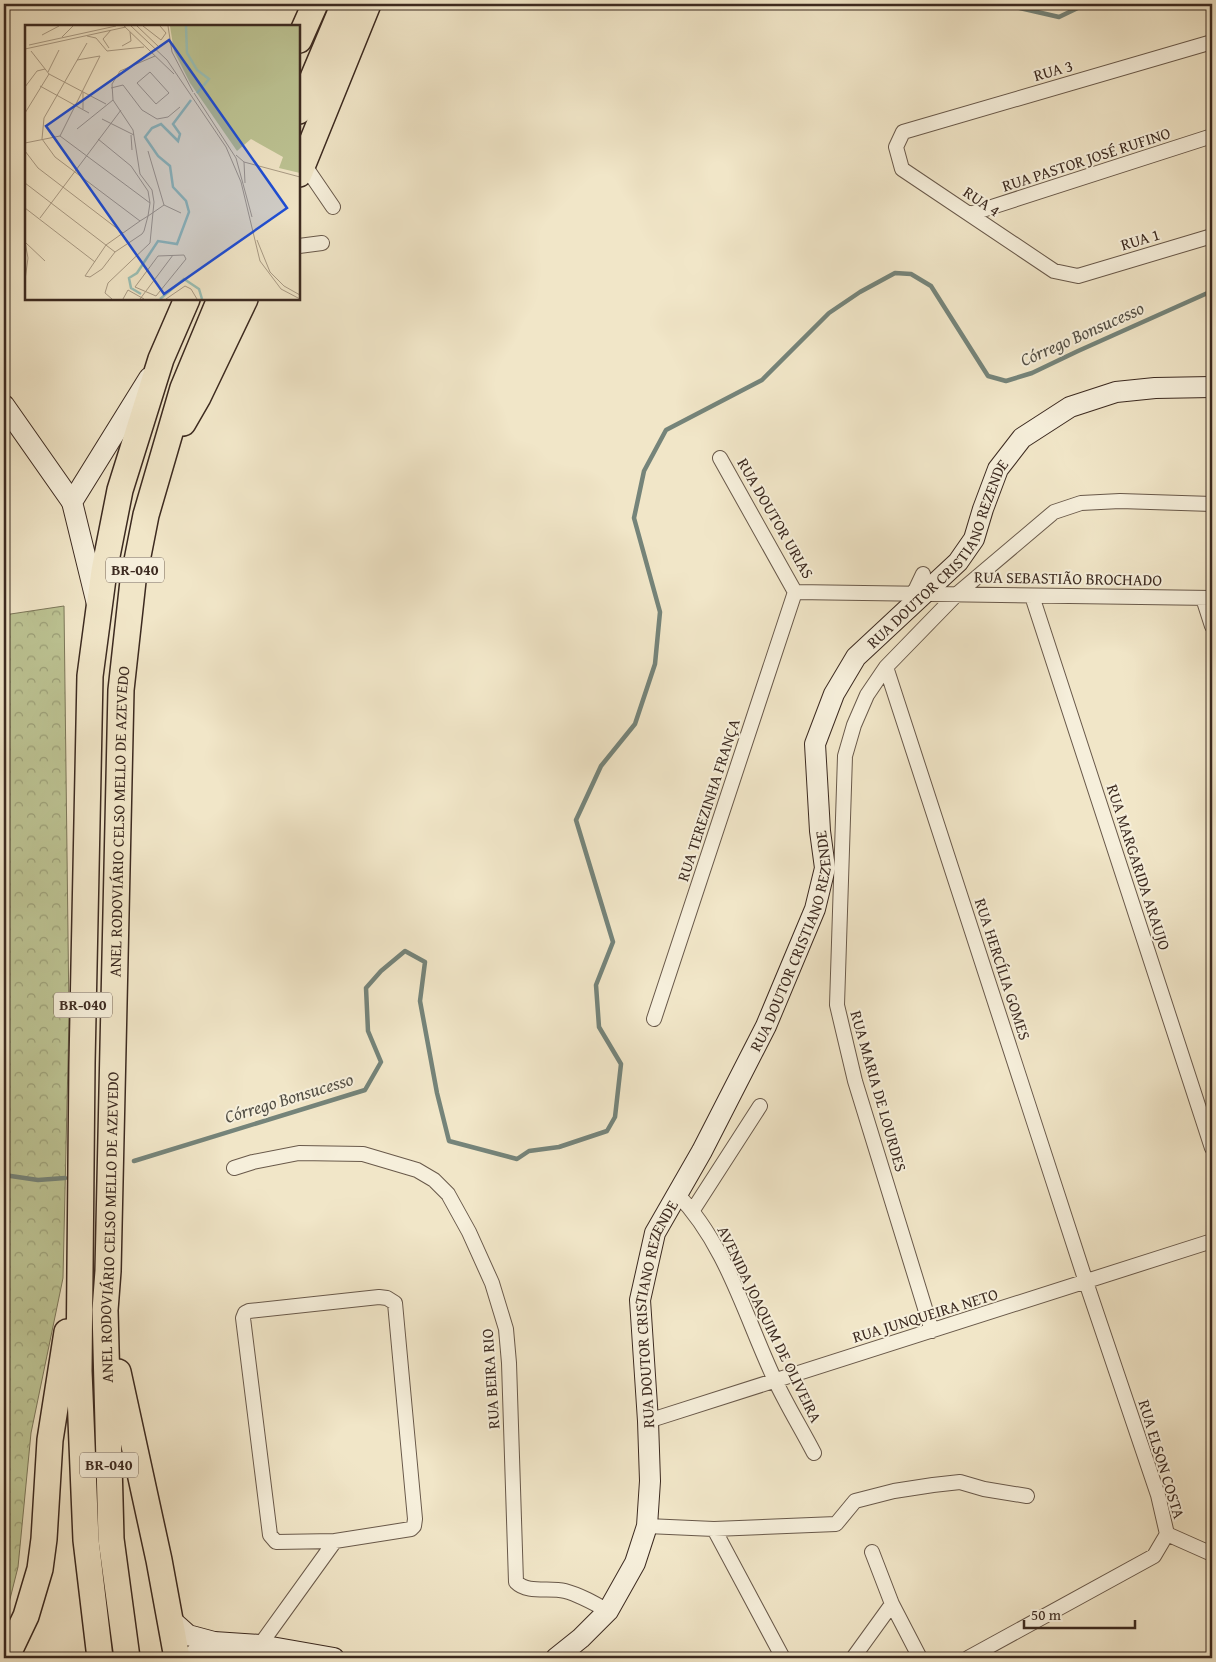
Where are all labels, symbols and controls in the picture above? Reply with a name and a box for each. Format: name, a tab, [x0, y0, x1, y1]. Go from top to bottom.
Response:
inset map	[25, 25, 300, 300]
street label: RUA 3	[1031, 53, 1075, 87]
street label: RUA PASTOR JOSÉ RUFINO	[999, 120, 1173, 198]
street label: RUA 4	[959, 180, 1005, 222]
street label: RUA 1	[1117, 222, 1163, 256]
water label: Córrego Bonsucesso	[1016, 294, 1148, 373]
street label: RUA DOUTOR URIAS	[732, 453, 820, 583]
street label: RUA DOUTOR CRISTIANO REZENDE	[861, 454, 1014, 654]
road number: BR-040	[106, 558, 164, 582]
street label: RUA SEBASTIÃO BROCHADO	[974, 564, 1162, 592]
street label: ANEL RODOVIÁRIO CELSO MELLO DE AZEVEDO	[103, 664, 136, 977]
street label: RUA TEREZINHA FRANÇA	[670, 715, 746, 884]
street label: RUA MARGARIDA ARAUJO	[1101, 781, 1177, 953]
street label: RUA DOUTOR CRISTIANO REZENDE	[743, 829, 837, 1056]
street label: RUA HERCÍLIA GOMES	[969, 895, 1037, 1043]
road number: BR-040	[54, 992, 112, 1018]
street label: RUA MARIA DE LOURDES	[845, 1008, 914, 1175]
water label: Córrego Bonsucesso	[221, 1065, 357, 1130]
street label: ANEL RODOVIÁRIO CELSO MELLO DE AZEVEDO	[93, 1071, 124, 1383]
street label: RUA DOUTOR CRISTIANO REZENDE	[627, 1195, 684, 1429]
street label: AVENIDA JOAQUIM DE OLIVEIRA	[712, 1221, 828, 1427]
street label: RUA JUNQUEIRA NETO	[849, 1281, 1001, 1349]
street label: RUA BEIRA RIO	[475, 1328, 505, 1430]
street label: RUA ELSON COSTA	[1132, 1396, 1192, 1522]
road number: BR-040	[80, 1452, 138, 1478]
scale bar	[1024, 1597, 1135, 1629]
text: 50 m	[1031, 1604, 1062, 1625]

